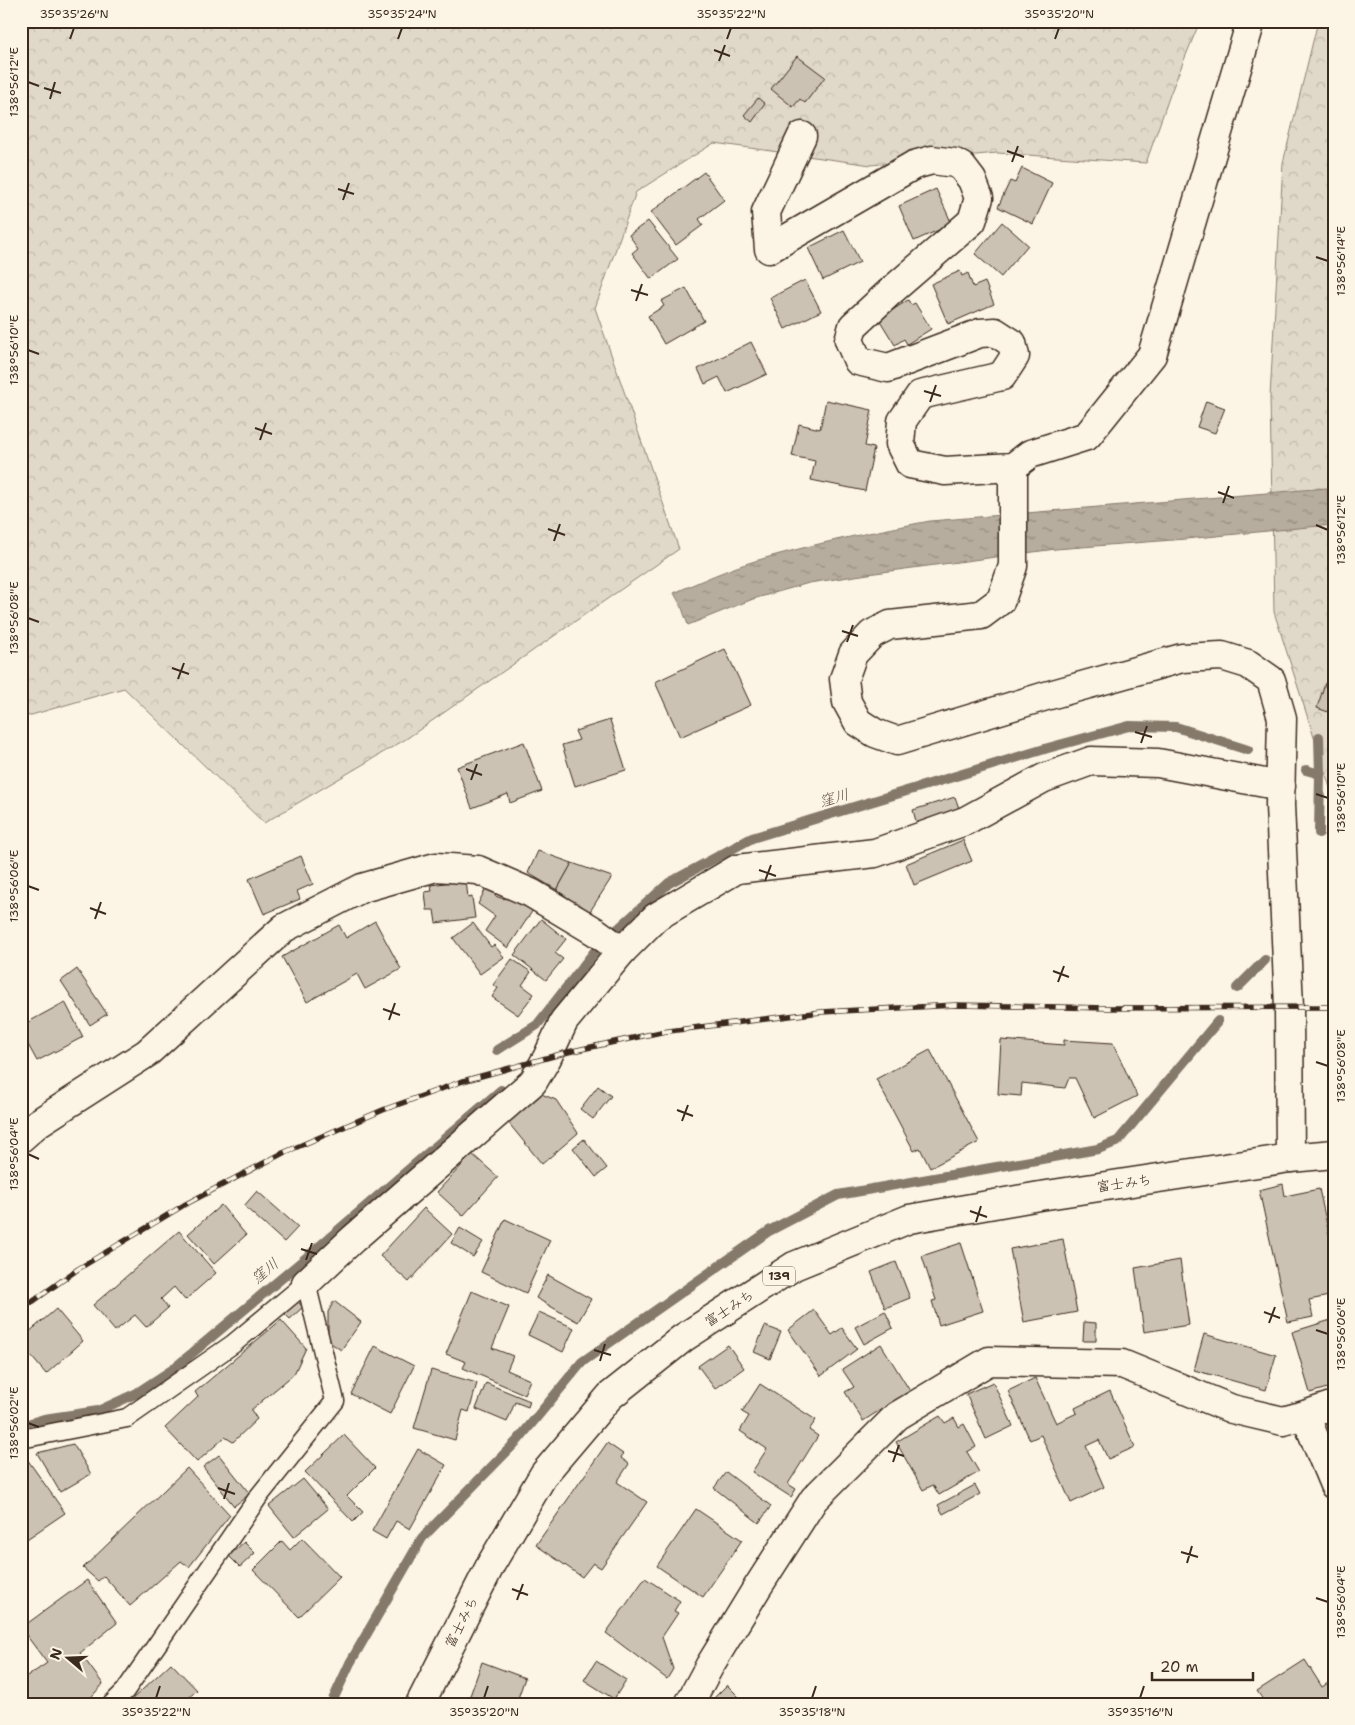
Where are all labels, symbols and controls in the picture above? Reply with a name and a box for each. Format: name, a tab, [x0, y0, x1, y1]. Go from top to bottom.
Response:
text: 35°35'26"N	[39, 6, 109, 22]
text: 35°35'24"N	[367, 6, 437, 22]
text: 35°35'22"N	[696, 6, 766, 22]
text: 35°35'20"N	[1024, 6, 1094, 22]
text: 138°56'12"E	[6, 47, 22, 117]
text: 138°56'14"E	[1333, 226, 1349, 296]
text: 138°56'10"E	[6, 315, 22, 385]
text: 138°56'12"E	[1333, 495, 1349, 565]
text: 138°56'08"E	[6, 581, 22, 655]
text: 138°56'10"E	[1333, 763, 1349, 833]
water label: 窪川	[817, 784, 851, 812]
text: 138°56'06"E	[6, 850, 22, 922]
text: 138°56'08"E	[1333, 1029, 1349, 1103]
text: 138°56'04"E	[6, 1117, 22, 1191]
street label: 富士みち	[1095, 1170, 1153, 1196]
water label: 窪川	[247, 1254, 283, 1288]
road number: 139	[763, 1266, 795, 1285]
street label: 富士みち	[701, 1285, 757, 1331]
text: 138°56'06"E	[1333, 1298, 1349, 1370]
text: 138°56'02"E	[6, 1387, 22, 1459]
text: 138°56'04"E	[1333, 1565, 1349, 1639]
street label: 富士みち	[440, 1593, 482, 1651]
north arrow	[42, 1632, 92, 1682]
text: N	[45, 1646, 66, 1662]
scale bar	[1152, 1650, 1254, 1682]
text: 20 m	[1160, 1657, 1199, 1677]
text: 35°35'22"N	[121, 1704, 191, 1720]
text: 35°35'20"N	[449, 1704, 519, 1720]
text: 35°35'18"N	[779, 1704, 845, 1720]
text: 35°35'16"N	[1107, 1704, 1173, 1720]

